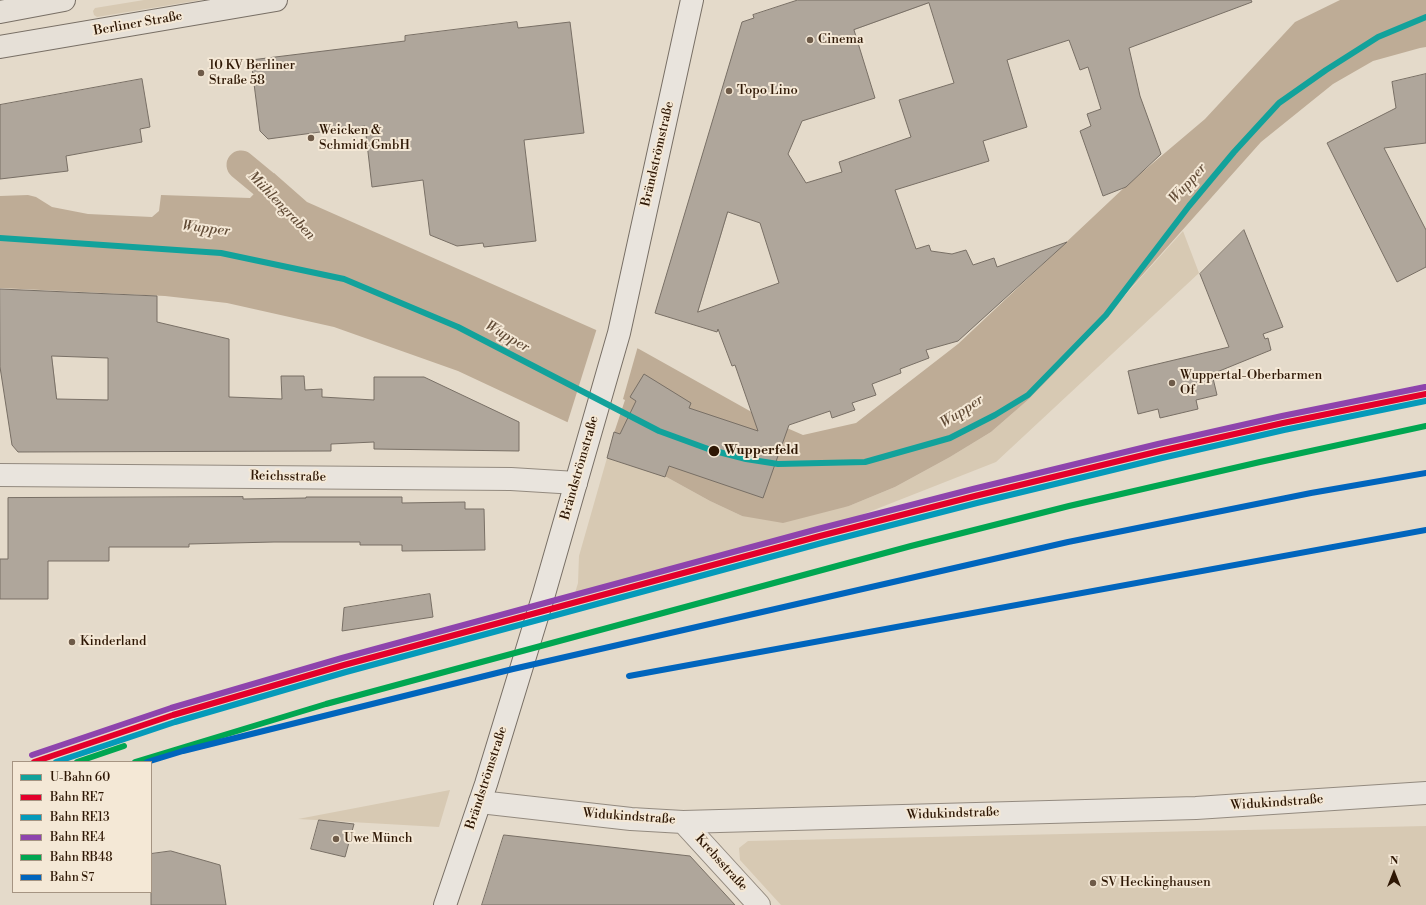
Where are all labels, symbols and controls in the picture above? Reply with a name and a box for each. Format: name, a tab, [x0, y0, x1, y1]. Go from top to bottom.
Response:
street label: Berliner Straße	[92, 9, 184, 39]
place label: Cinema	[818, 32, 863, 48]
marker: Cinema	[805, 35, 815, 45]
place label: 10 KV Berliner Straße 58	[209, 58, 295, 89]
marker: 10 KV Berliner Straße 58	[196, 68, 206, 78]
place label: Topo Lino	[737, 83, 798, 99]
marker: Topo Lino	[724, 86, 734, 96]
street label: Brändströmstraße	[638, 100, 678, 208]
place label: Weicken & Schmidt GmbH	[319, 123, 410, 154]
marker: Weicken & Schmidt GmbH	[306, 133, 316, 143]
water label: Wupper	[1166, 161, 1210, 207]
water label: Mühlengraben	[244, 168, 318, 244]
water label: Wupper	[181, 218, 231, 240]
water label: Wupper	[482, 318, 532, 356]
place label: Wuppertal-Oberbarmen Of	[1180, 368, 1322, 399]
marker: Wuppertal-Oberbarmen Of	[1167, 378, 1177, 388]
water label: Wupper	[937, 392, 987, 432]
street label: Brändströmstraße	[558, 414, 602, 522]
place label: Wupperfeld	[724, 443, 799, 459]
marker: Wupperfeld	[707, 444, 721, 458]
street label: Reichsstraße	[250, 469, 326, 485]
place label: Kinderland	[80, 634, 146, 650]
marker: Kinderland	[67, 637, 77, 647]
street label: Brändströmstraße	[463, 725, 511, 831]
legend	[12, 761, 152, 893]
text: U-Bahn 60	[50, 770, 110, 785]
text: Bahn RE7	[50, 790, 104, 805]
street label: Widukindstraße	[1230, 792, 1324, 814]
street label: Widukindstraße	[906, 805, 1000, 823]
street label: Widukindstraße	[582, 806, 676, 828]
text: Bahn RE13	[50, 810, 110, 825]
text: Bahn RE4	[50, 830, 105, 845]
place label: Uwe Münch	[344, 831, 413, 847]
street label: Krebsstraße	[691, 831, 751, 895]
marker: Uwe Münch	[331, 834, 341, 844]
text: Bahn RB48	[50, 850, 113, 865]
north arrow	[1374, 853, 1414, 893]
text: N	[1390, 854, 1398, 868]
text: Bahn S7	[50, 870, 94, 885]
place label: SV Heckinghausen	[1101, 875, 1211, 891]
marker: SV Heckinghausen	[1088, 878, 1098, 888]

